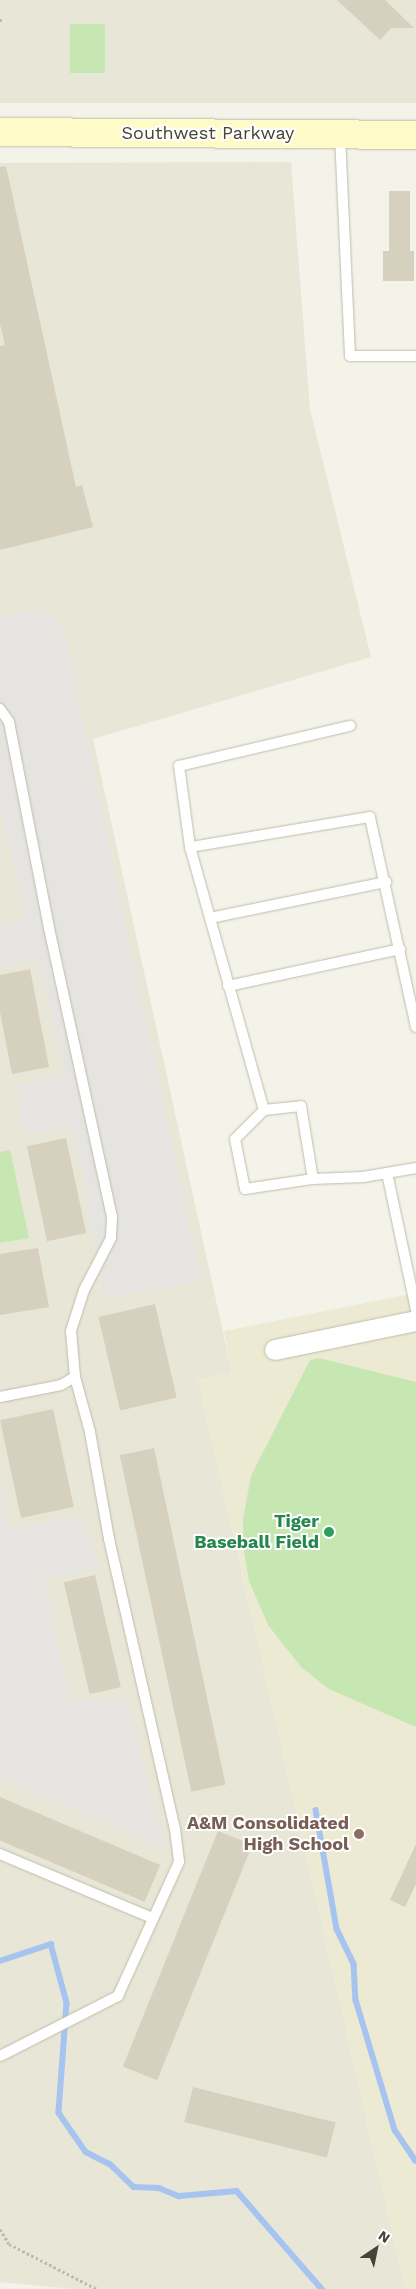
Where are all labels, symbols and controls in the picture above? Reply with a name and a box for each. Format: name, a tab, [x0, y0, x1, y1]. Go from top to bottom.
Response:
street label: Southwest Parkway	[122, 122, 294, 144]
place label: Tiger Baseball Field	[194, 1511, 319, 1554]
marker: Tiger Baseball Field	[323, 1526, 335, 1538]
place label: A&M Consolidated High School	[187, 1813, 349, 1856]
marker: A&M Consolidated High School	[353, 1828, 365, 1840]
north arrow	[351, 2224, 401, 2274]
text: N	[376, 2227, 393, 2246]

